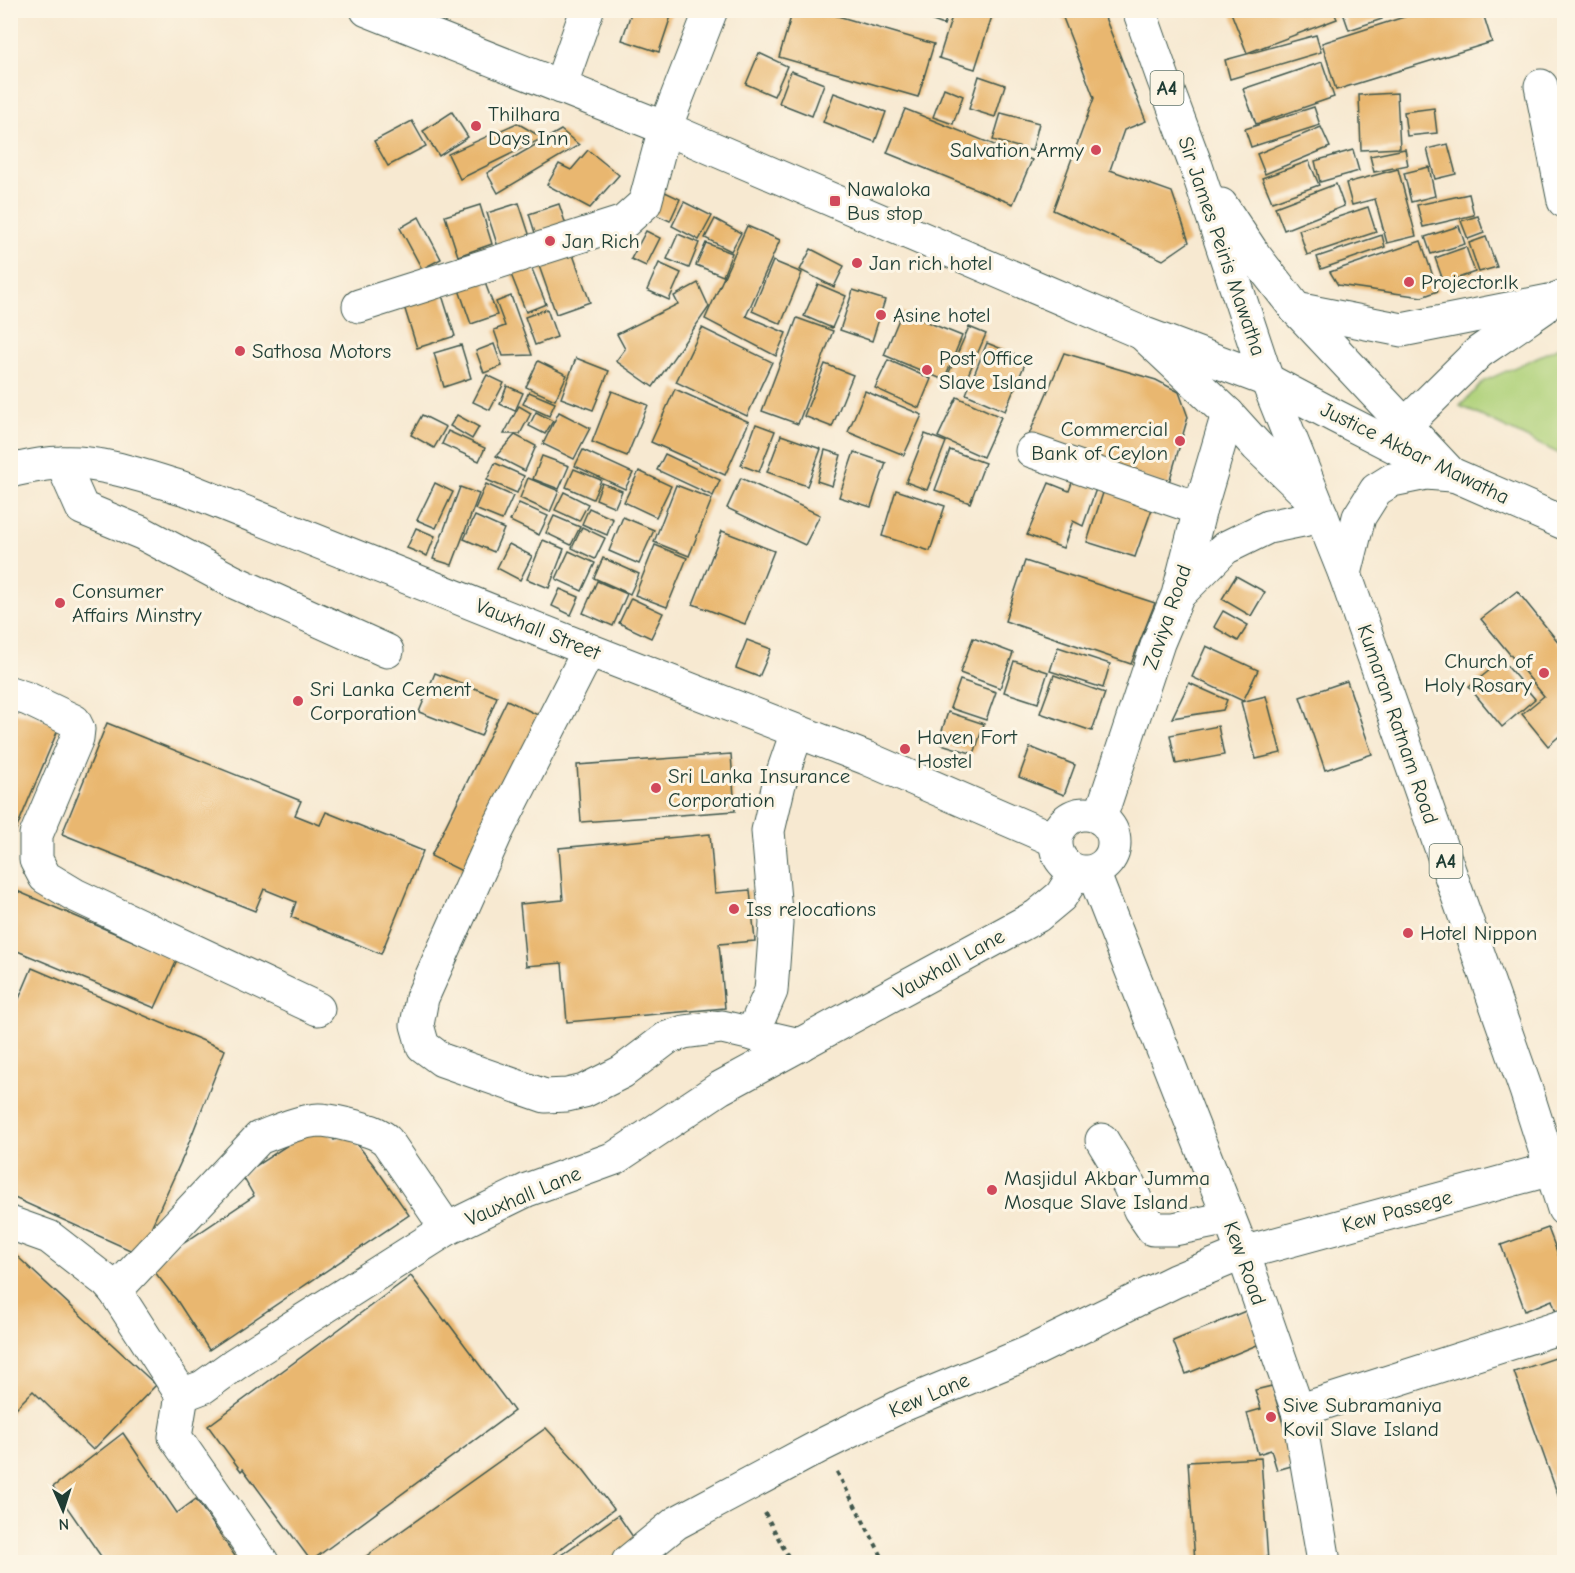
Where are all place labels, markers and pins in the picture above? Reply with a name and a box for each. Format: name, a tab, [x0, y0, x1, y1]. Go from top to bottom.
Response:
place label: Thilhara Days Inn	[488, 102, 569, 150]
marker: Thilhara Days Inn	[469, 119, 483, 133]
place label: Salvation Army	[950, 138, 1085, 162]
marker: Salvation Army	[1089, 143, 1103, 157]
place label: Nawaloka Bus stop	[847, 177, 931, 225]
marker: Nawaloka Bus stop	[828, 194, 842, 208]
place label: Jan Rich	[562, 229, 640, 253]
marker: Jan Rich	[543, 234, 557, 248]
place label: Jan rich hotel	[869, 251, 992, 275]
marker: Jan rich hotel	[850, 256, 864, 270]
place label: Projector.lk	[1421, 270, 1518, 294]
marker: Projector.lk	[1402, 275, 1416, 289]
place label: Asine hotel	[893, 303, 991, 327]
marker: Asine hotel	[874, 308, 888, 322]
place label: Sathosa Motors	[252, 339, 391, 363]
marker: Sathosa Motors	[233, 344, 247, 358]
place label: Post Office Slave Island	[939, 346, 1047, 394]
marker: Post Office Slave Island	[920, 363, 934, 377]
place label: Commercial Bank of Ceylon	[1031, 417, 1168, 465]
marker: Commercial Bank of Ceylon	[1173, 434, 1187, 448]
place label: Consumer Affairs Minstry	[72, 579, 202, 627]
marker: Consumer Affairs Minstry	[53, 596, 67, 610]
place label: Church of Holy Rosary	[1424, 649, 1533, 697]
marker: Church of Holy Rosary	[1537, 666, 1551, 680]
place label: Sri Lanka Cement Corporation	[310, 677, 472, 725]
marker: Sri Lanka Cement Corporation	[291, 694, 305, 708]
place label: Haven Fort Hostel	[917, 725, 1018, 773]
marker: Haven Fort Hostel	[898, 742, 912, 756]
place label: Sri Lanka Insurance Corporation	[668, 764, 850, 812]
marker: Sri Lanka Insurance Corporation	[649, 781, 663, 795]
place label: Iss relocations	[746, 897, 876, 921]
marker: Iss relocations	[727, 902, 741, 916]
place label: Hotel Nippon	[1420, 921, 1537, 945]
marker: Hotel Nippon	[1401, 926, 1415, 940]
place label: Masjidul Akbar Jumma Mosque Slave Island	[1004, 1166, 1210, 1214]
marker: Masjidul Akbar Jumma Mosque Slave Island	[985, 1183, 999, 1197]
place label: Sive Subramaniya Kovil Slave Island	[1283, 1393, 1442, 1441]
marker: Sive Subramaniya Kovil Slave Island	[1264, 1410, 1278, 1424]

